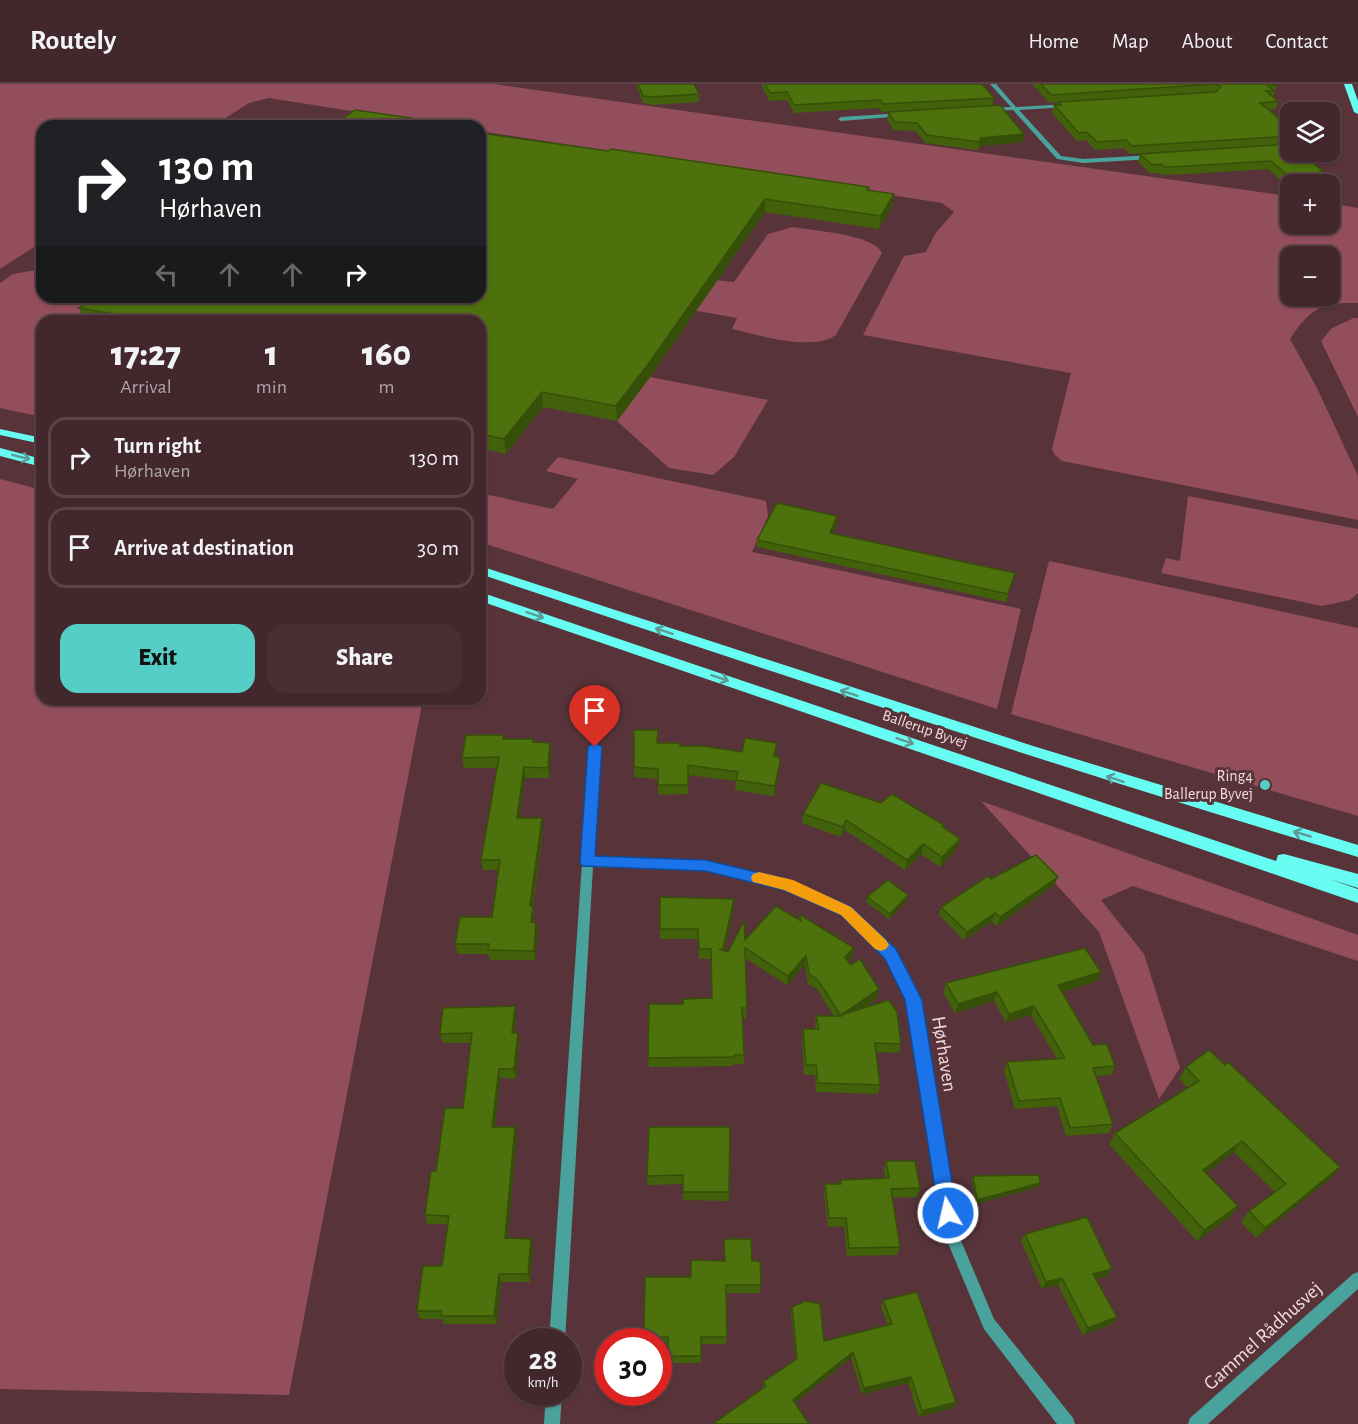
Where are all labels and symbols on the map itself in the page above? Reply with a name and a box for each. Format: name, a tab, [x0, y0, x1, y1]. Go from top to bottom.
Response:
one-way arrow	[11, 452, 30, 464]
one-way arrow	[525, 610, 544, 621]
one-way arrow	[655, 625, 674, 636]
one-way arrow	[710, 673, 729, 684]
pin	[569, 685, 620, 747]
one-way arrow	[841, 686, 859, 697]
street label: Ballerup Byvej	[880, 707, 970, 752]
one-way arrow	[895, 736, 914, 747]
place label: Ring4 Ballerup Byvej	[1164, 768, 1253, 803]
one-way arrow	[1106, 773, 1125, 784]
marker: Ring4 Ballerup Byvej	[1258, 778, 1272, 792]
one-way arrow	[1293, 828, 1312, 839]
street label: Hørhaven	[928, 1015, 960, 1093]
position arrow	[916, 1181, 980, 1245]
street label: Gammel Rådhusvej	[1200, 1278, 1326, 1394]
speed limit sign: 30	[594, 1328, 672, 1406]

